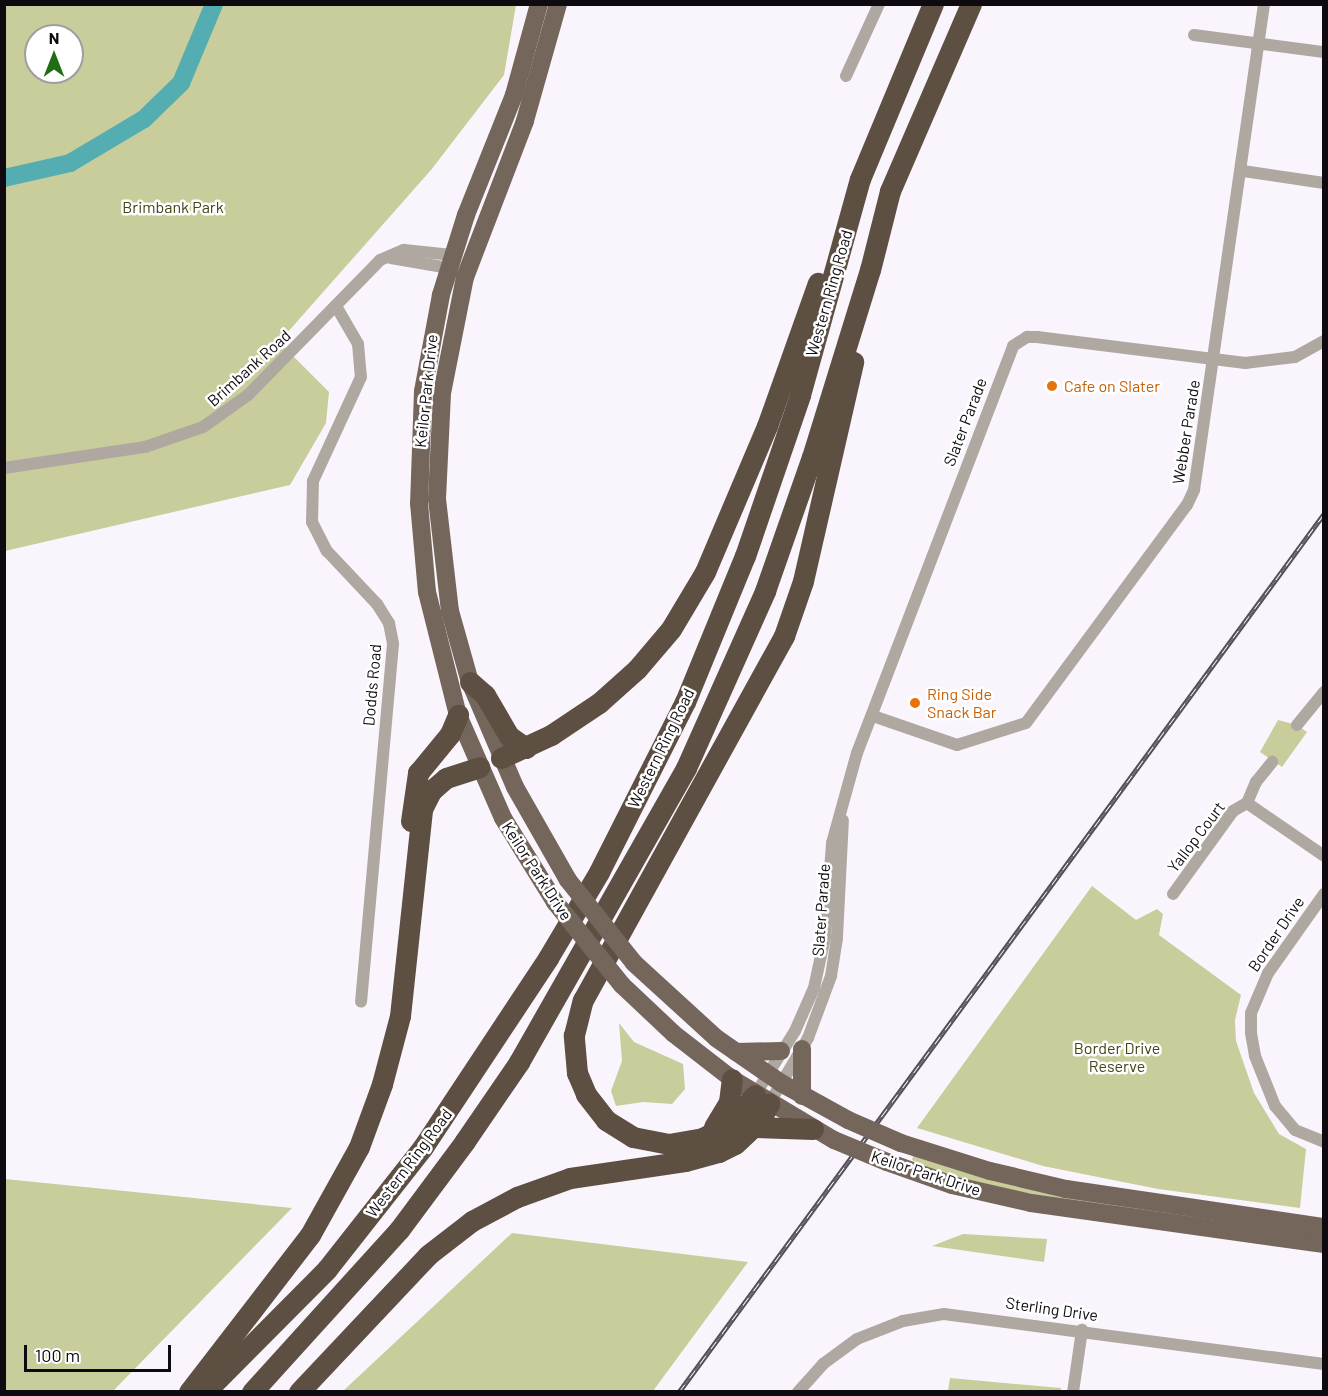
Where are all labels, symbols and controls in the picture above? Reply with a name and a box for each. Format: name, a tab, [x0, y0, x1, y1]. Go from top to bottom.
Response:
north arrow	[24, 24, 84, 84]
text: N	[49, 28, 59, 47]
park label: Brimbank Park	[122, 197, 224, 217]
street label: Western Ring Road	[802, 228, 856, 358]
street label: Brimbank Road	[203, 326, 295, 410]
street label: Keilor Park Drive	[411, 333, 441, 449]
street label: Slater Parade	[939, 375, 991, 469]
place label: Cafe on Slater	[1064, 376, 1160, 396]
street label: Webber Parade	[1168, 378, 1204, 486]
marker: Cafe on Slater	[1045, 379, 1059, 393]
street label: Dodds Road	[359, 643, 385, 727]
place label: Ring Side Snack Bar	[927, 684, 997, 722]
street label: Western Ring Road	[624, 685, 698, 811]
marker: Ring Side Snack Bar	[908, 696, 922, 710]
street label: Yallop Court	[1163, 798, 1229, 876]
street label: Keilor Park Drive	[498, 818, 576, 924]
street label: Slater Parade	[808, 863, 834, 957]
street label: Border Drive	[1244, 893, 1308, 975]
park label: Border Drive Reserve	[1074, 1038, 1160, 1076]
street label: Western Ring Road	[362, 1105, 456, 1221]
street label: Keilor Park Drive	[869, 1146, 983, 1200]
street label: Sterling Drive	[1005, 1293, 1099, 1325]
scale bar	[27, 1333, 174, 1371]
text: 100 m	[35, 1344, 80, 1366]

